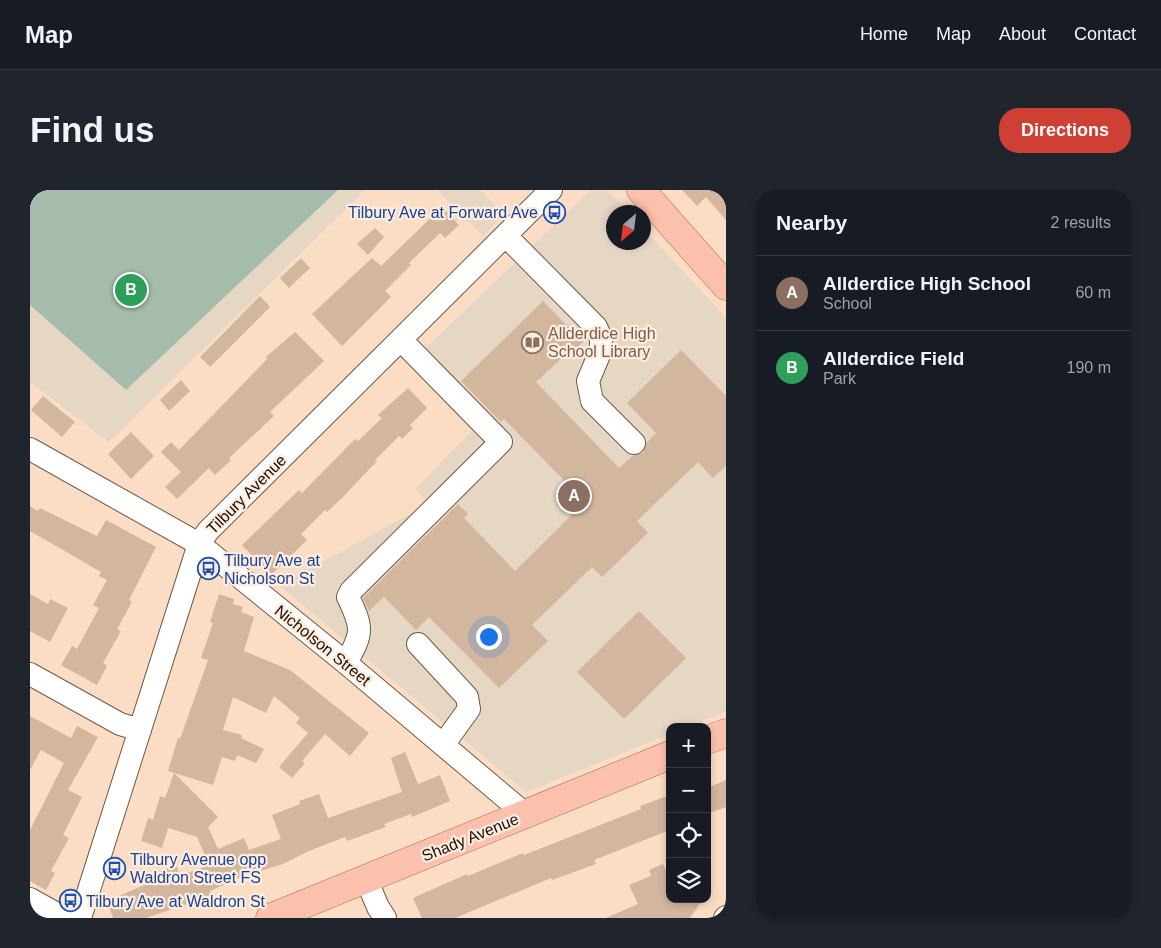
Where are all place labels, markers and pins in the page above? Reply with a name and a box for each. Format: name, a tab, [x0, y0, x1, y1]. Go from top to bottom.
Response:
bus stop icon: Tilbury Ave at Forward Ave	[542, 200, 566, 224]
place label: Tilbury Ave at Forward Ave	[348, 204, 538, 221]
pin: B	[115, 271, 147, 309]
place label: Allderdice High School Library	[548, 325, 656, 360]
library icon: Allderdice High School Library	[520, 330, 544, 354]
pin: A	[558, 477, 590, 515]
place label: Tilbury Ave at Nicholson St	[224, 552, 321, 587]
bus stop icon: Tilbury Ave at Nicholson St	[196, 557, 220, 581]
place label: Tilbury Avenue opp Waldron Street FS	[130, 851, 266, 886]
bus stop icon: Tilbury Avenue opp Waldron Street FS	[102, 856, 126, 880]
bus stop icon: Tilbury Ave at Waldron St	[58, 889, 82, 913]
place label: Tilbury Ave at Waldron St	[86, 893, 266, 910]

